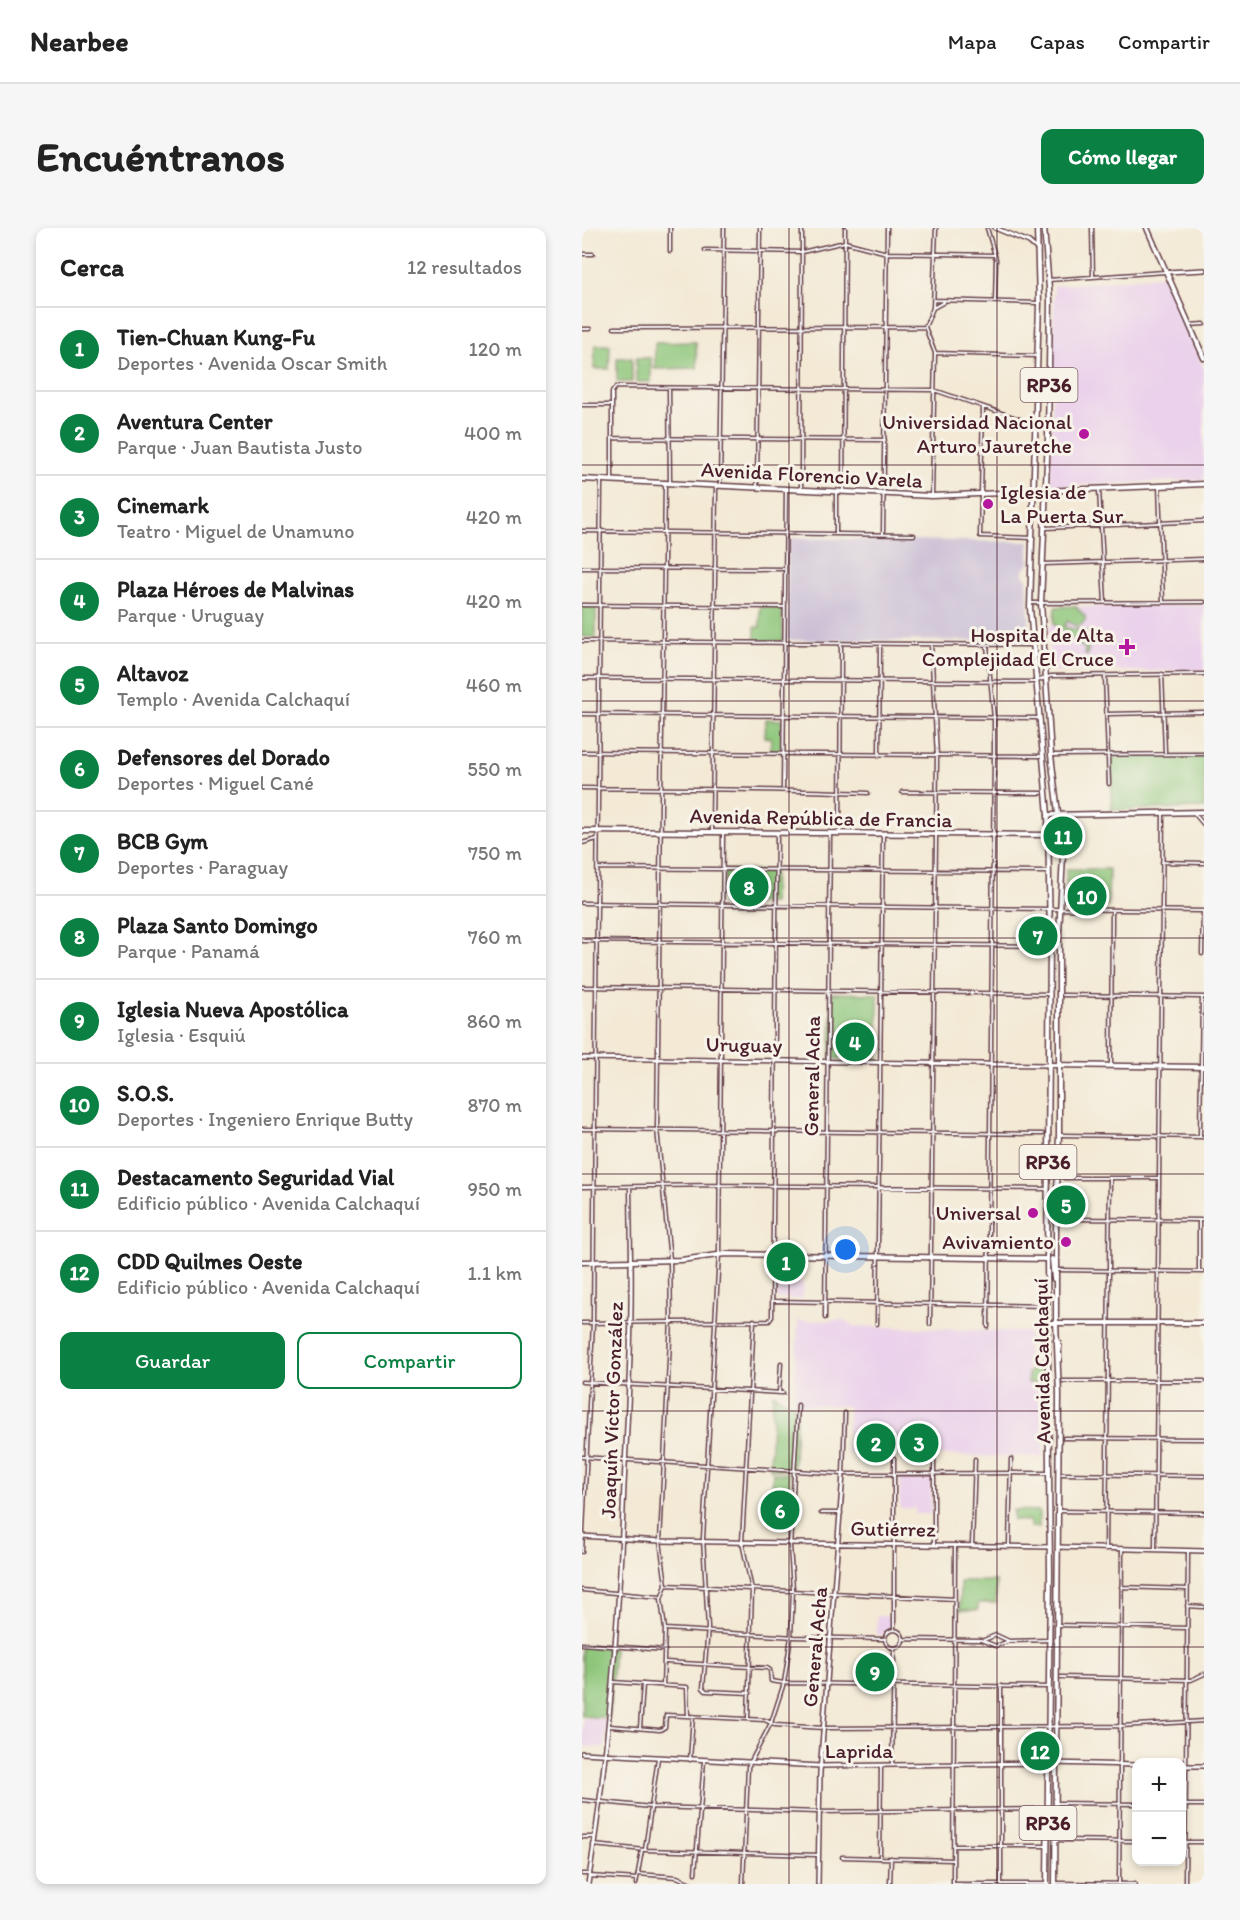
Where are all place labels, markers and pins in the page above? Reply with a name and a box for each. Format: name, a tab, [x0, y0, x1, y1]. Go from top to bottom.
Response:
place label: Universidad Nacional Arturo Jauretche	[882, 409, 1072, 458]
marker: Universidad Nacional Arturo Jauretche	[1077, 427, 1091, 441]
place label: Iglesia de La Puerta Sur	[1000, 479, 1124, 528]
marker: Iglesia de La Puerta Sur	[981, 497, 995, 511]
place label: Hospital de Alta Complejidad El Cruce	[922, 622, 1114, 671]
marker: Hospital de Alta Complejidad El Cruce	[1118, 638, 1136, 656]
pin: 11	[1044, 814, 1082, 858]
pin: 8	[730, 864, 768, 910]
pin: 10	[1068, 874, 1106, 918]
pin: 7	[1018, 914, 1058, 958]
pin: 4	[836, 1020, 874, 1064]
pin: 5	[1046, 1182, 1086, 1228]
place label: Universal	[936, 1200, 1021, 1225]
marker: Universal	[1026, 1206, 1040, 1220]
place label: Avivamiento	[942, 1229, 1054, 1254]
marker: Avivamiento	[1059, 1235, 1073, 1249]
pin: 1	[766, 1240, 806, 1284]
pin: 2	[856, 1420, 896, 1466]
pin: 3	[900, 1420, 938, 1466]
pin: 6	[760, 1488, 800, 1532]
pin: 9	[856, 1650, 894, 1694]
pin: 12	[1020, 1728, 1060, 1774]

